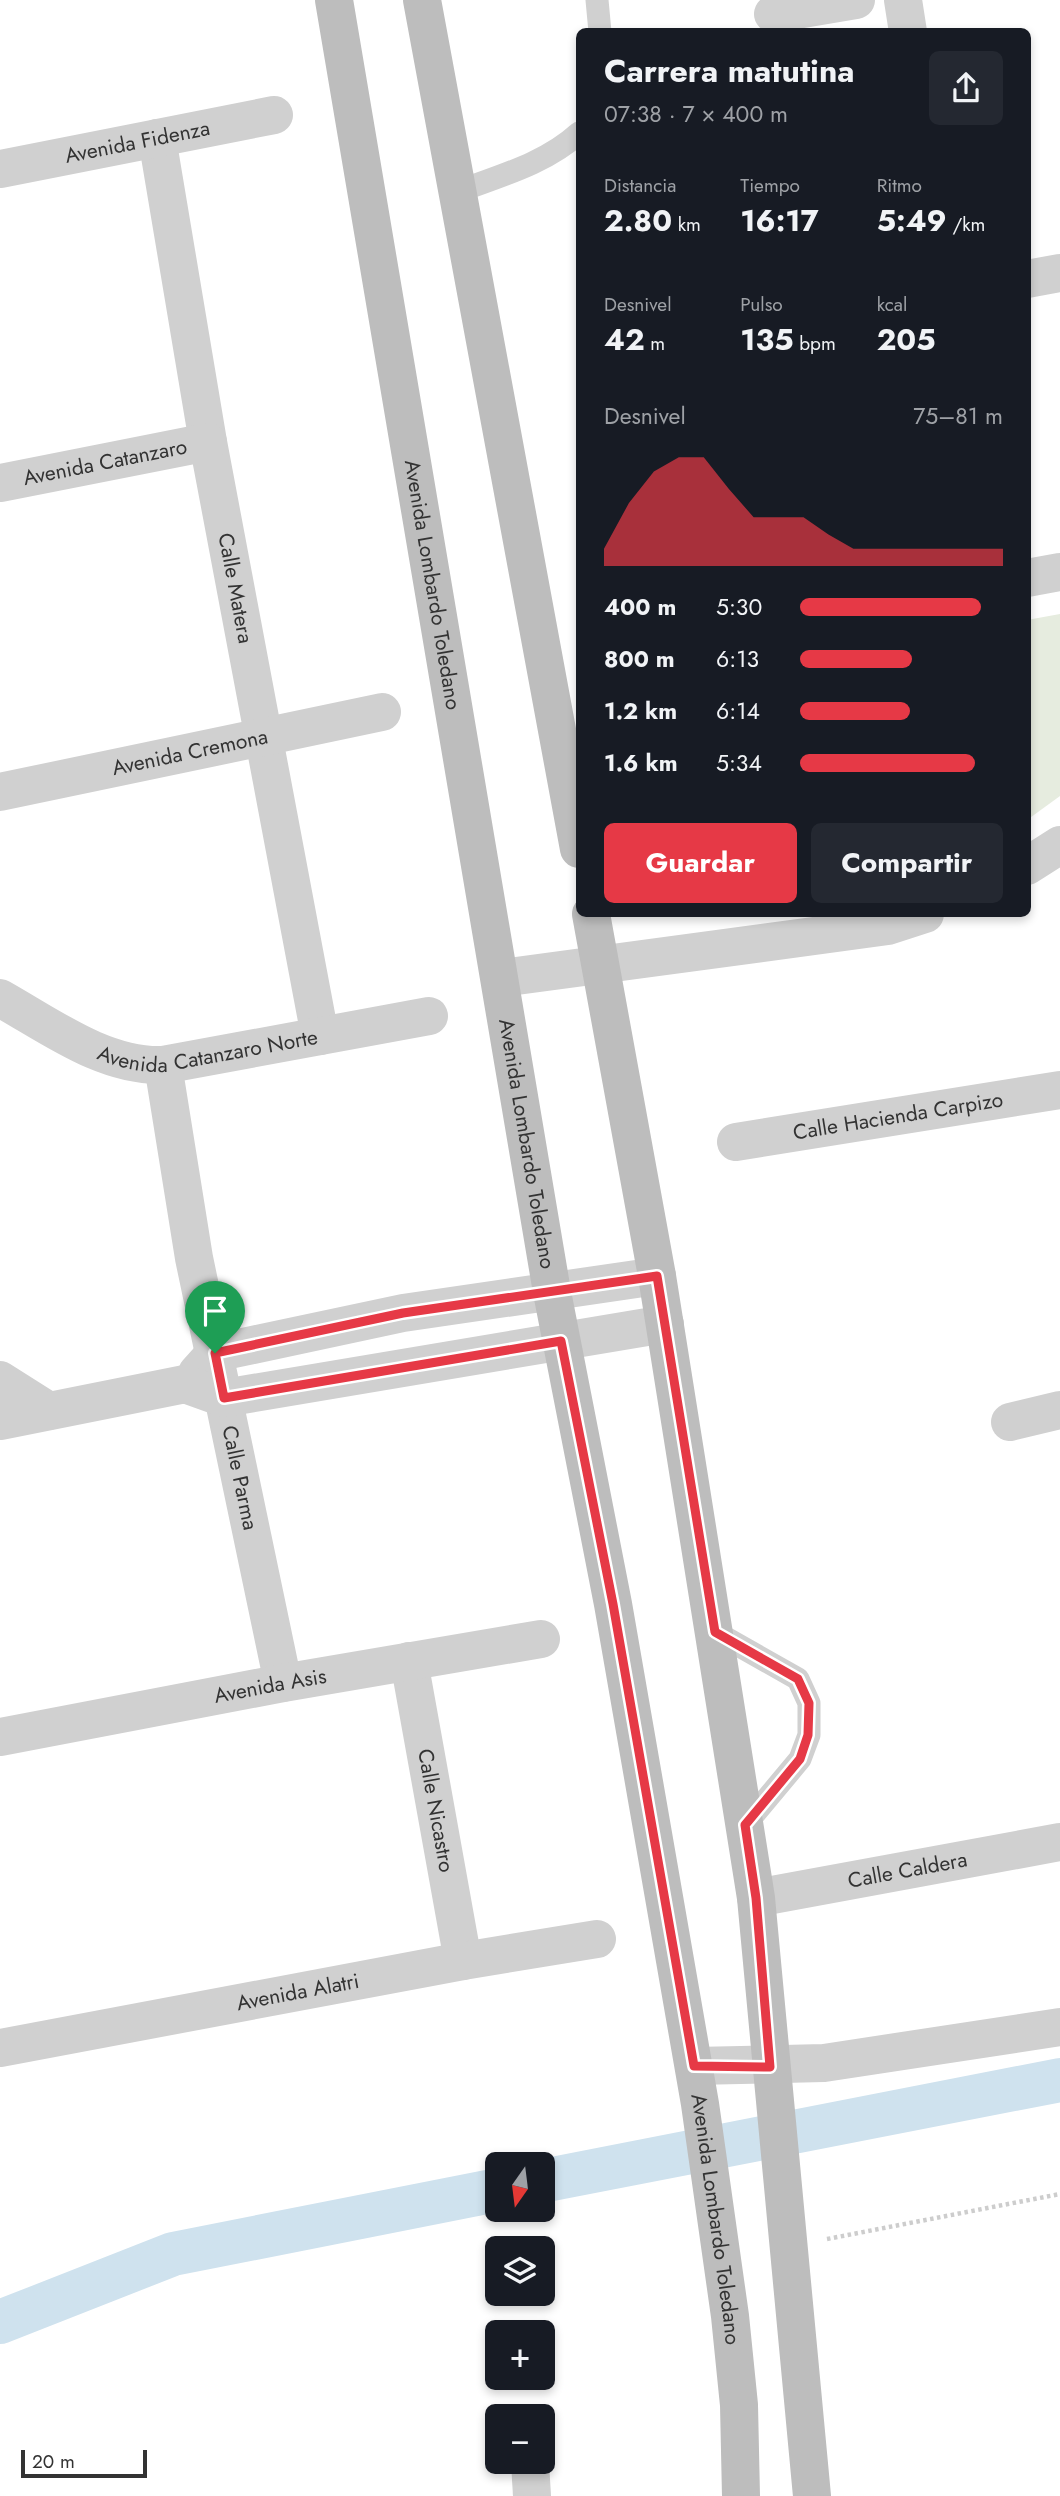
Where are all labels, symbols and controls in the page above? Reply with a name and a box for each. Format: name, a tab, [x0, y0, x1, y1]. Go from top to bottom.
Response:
text: Carrera matutina	[604, 48, 855, 94]
button: share	[929, 51, 1003, 125]
text: 07:38 · 7 × 400 m	[604, 97, 788, 131]
street label: Avenida Fidenza	[62, 113, 212, 171]
text: Distancia	[604, 172, 676, 199]
text: Tiempo	[740, 172, 800, 199]
text: Ritmo	[877, 172, 922, 199]
text: 2.80	[604, 199, 672, 242]
text: 16:17	[740, 199, 819, 242]
text: 5:49	[877, 199, 947, 242]
text: km	[672, 211, 701, 238]
text: /km	[947, 211, 985, 238]
text: Desnivel	[604, 291, 672, 318]
text: Pulso	[740, 291, 783, 318]
text: kcal	[877, 291, 907, 318]
text: 42	[604, 318, 645, 361]
text: 135	[740, 318, 794, 361]
text: 205	[877, 318, 936, 361]
text: m	[645, 330, 665, 357]
text: bpm	[794, 330, 836, 357]
text: Desnivel	[604, 399, 686, 433]
text: 75–81 m	[913, 399, 1003, 433]
street label: Avenida Catanzaro	[20, 432, 189, 493]
street label: Avenida Lombardo Toledano	[397, 457, 469, 712]
street label: Calle Matera	[210, 531, 261, 646]
text: 400 m	[604, 590, 676, 624]
text: 5:30	[716, 590, 762, 624]
text: 800 m	[604, 642, 675, 676]
text: 6:13	[716, 642, 759, 676]
text: 1.2 km	[604, 694, 677, 728]
text: 6:14	[716, 694, 760, 728]
street label: Avenida Cremona	[109, 721, 271, 783]
text: 1.6 km	[604, 746, 678, 780]
text: 5:34	[716, 746, 762, 780]
button: Guardar	[604, 823, 797, 903]
button: Compartir	[811, 823, 1003, 903]
street label: Avenida Lombardo Toledano	[491, 1016, 563, 1271]
street label: Avenida Catanzaro Norte	[93, 1022, 320, 1080]
street label: Calle Hacienda Carpizo	[791, 1084, 1005, 1148]
pin	[185, 1281, 245, 1353]
icon: arrive	[196, 1292, 234, 1330]
street label: Calle Parma	[214, 1423, 266, 1533]
street label: Avenida Asis	[211, 1661, 329, 1711]
street label: Calle Nicastro	[410, 1746, 462, 1875]
street label: Calle Caldera	[845, 1844, 970, 1896]
street label: Avenida Alatri	[234, 1966, 362, 2018]
street label: Avenida Lombardo Toledano	[683, 2091, 748, 2346]
north arrow	[485, 2152, 555, 2222]
map controls	[485, 2152, 555, 2474]
button: layers	[485, 2236, 555, 2306]
button: +	[485, 2320, 555, 2390]
button: −	[485, 2404, 555, 2474]
scale bar	[21, 2447, 147, 2479]
text: 20 m	[32, 2448, 75, 2475]

